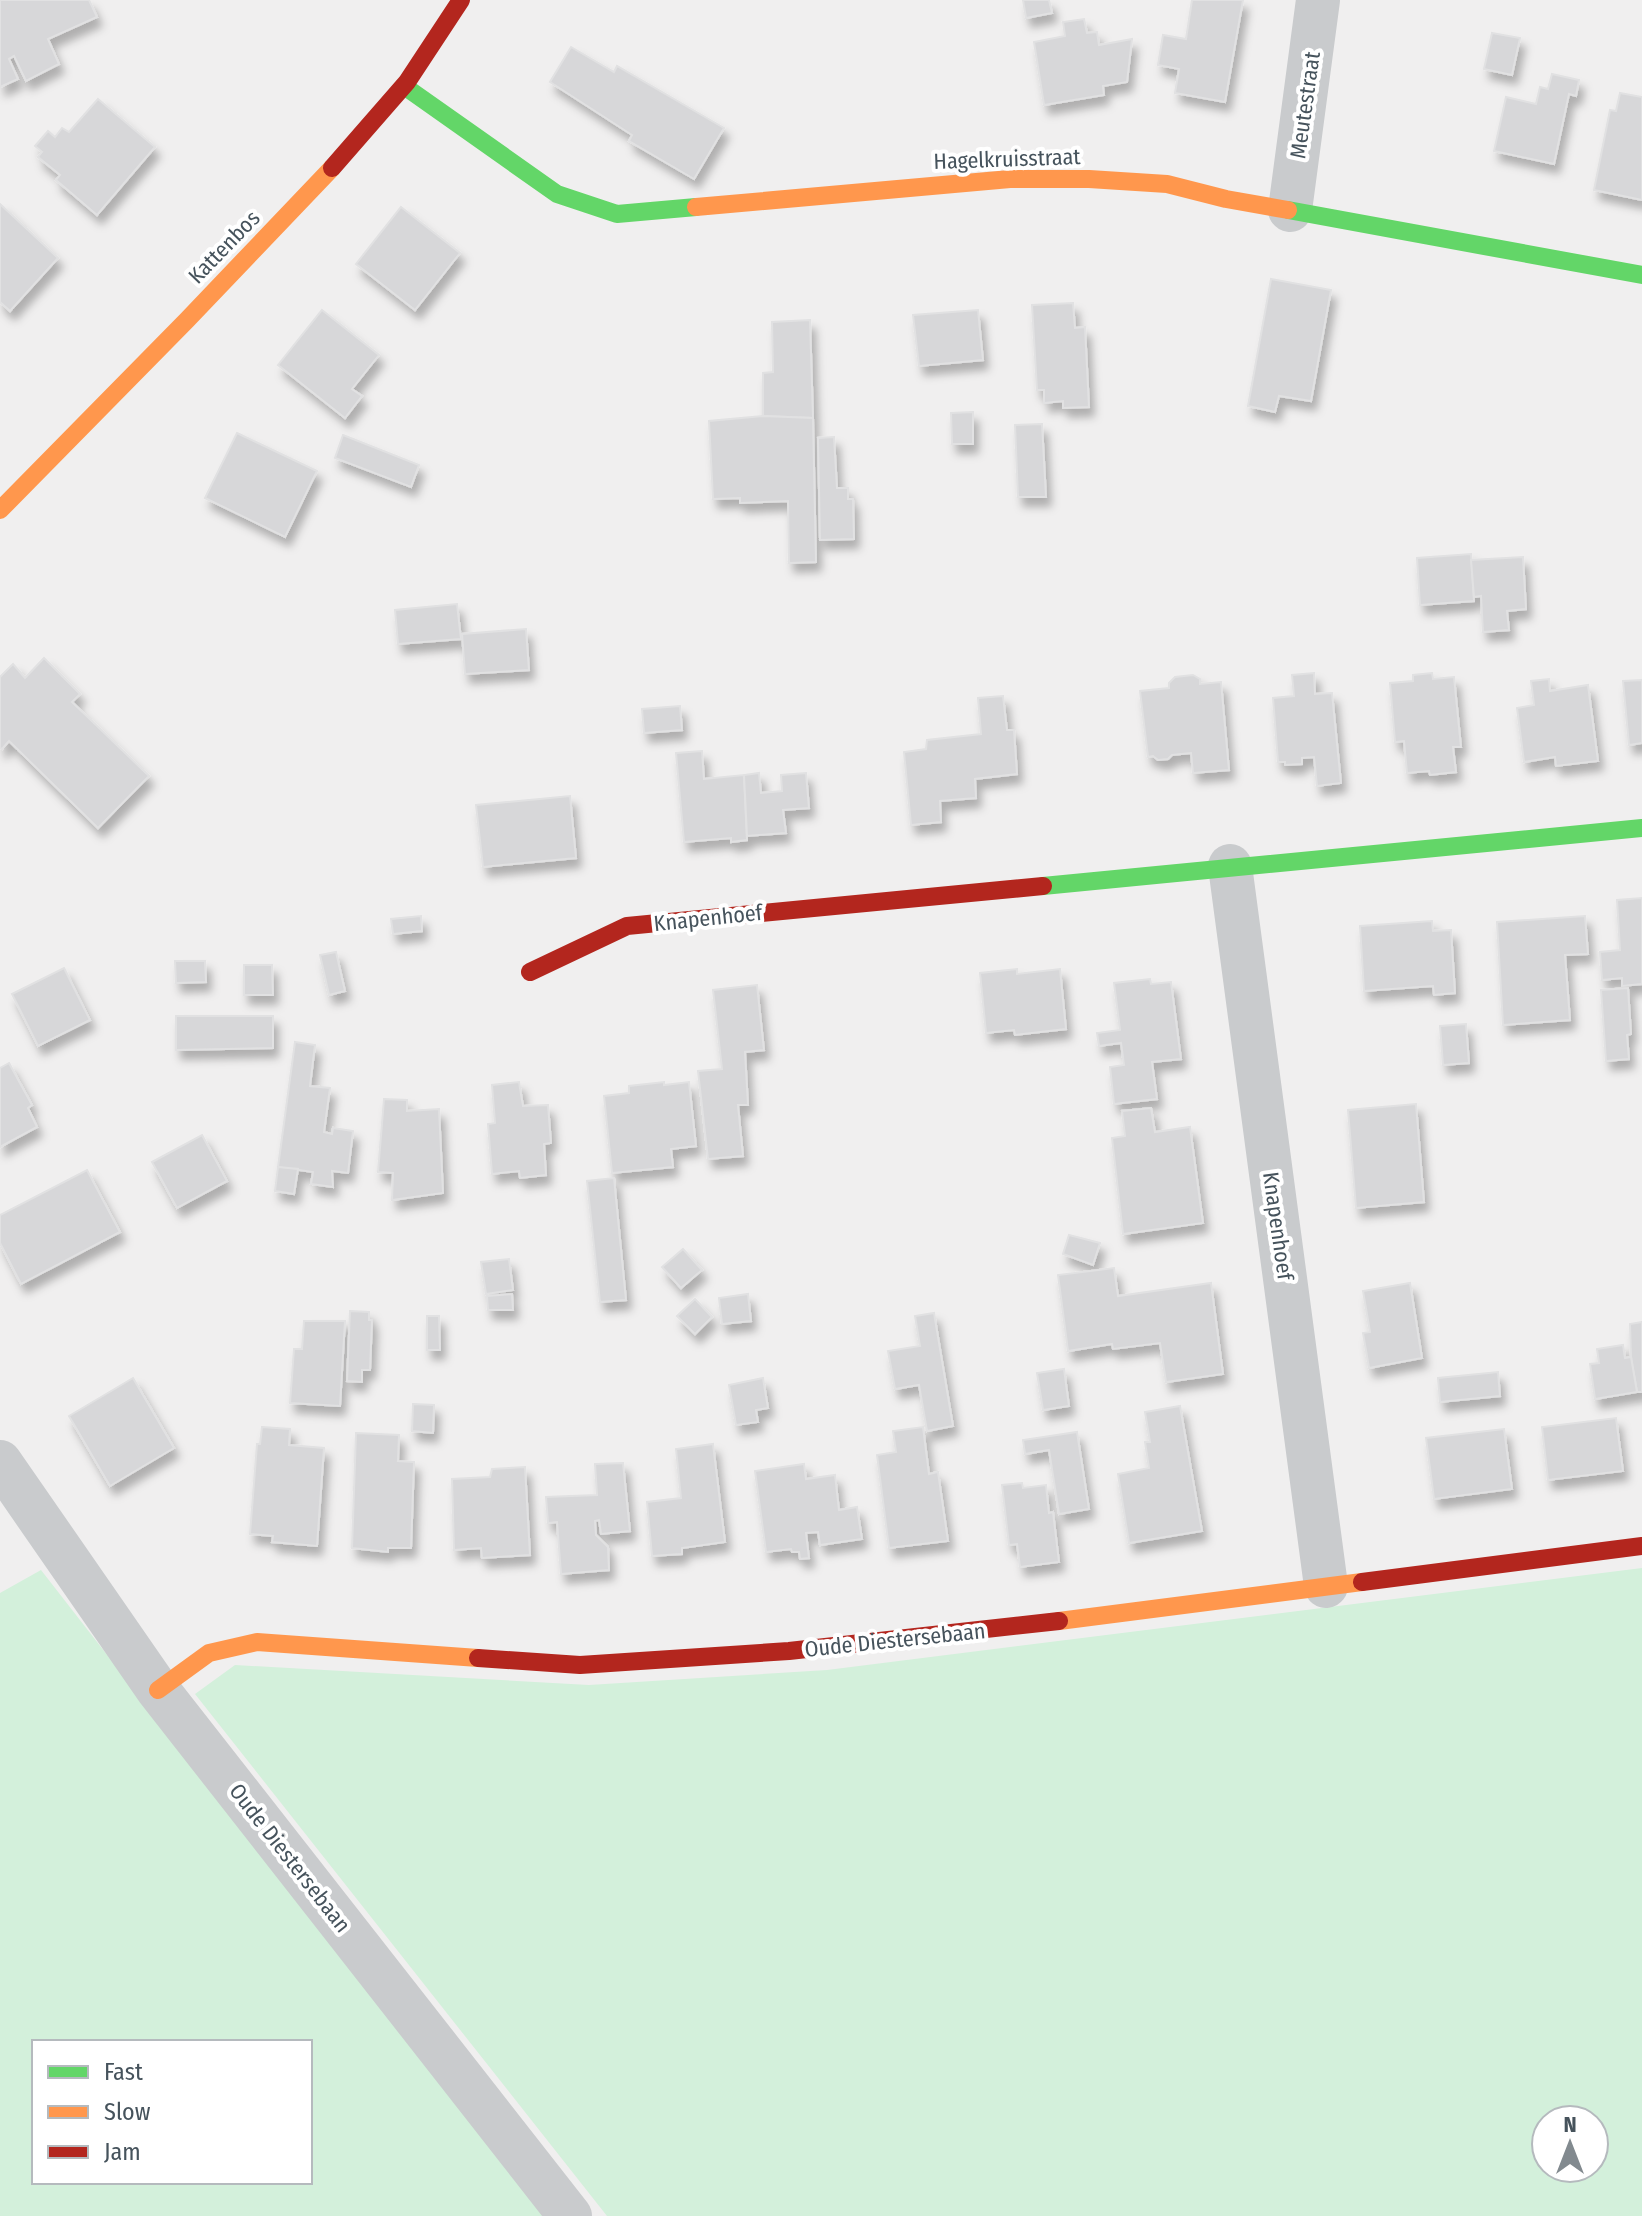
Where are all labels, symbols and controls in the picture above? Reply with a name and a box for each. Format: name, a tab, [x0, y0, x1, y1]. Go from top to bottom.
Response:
street label: Meutestraat	[1284, 49, 1326, 160]
street label: Hagelkruisstraat	[933, 143, 1082, 175]
street label: Kattenbos	[183, 205, 265, 289]
street label: Knapenhoef	[652, 899, 765, 937]
street label: Knapenhoef	[1257, 1170, 1299, 1283]
street label: Oude Diestersebaan	[803, 1617, 987, 1663]
street label: Oude Diestersebaan	[223, 1778, 357, 1938]
legend	[32, 2040, 312, 2184]
text: Fast	[104, 2058, 143, 2086]
text: Slow	[104, 2098, 151, 2126]
north arrow	[1530, 2104, 1610, 2184]
text: N	[1563, 2111, 1577, 2138]
text: Jam	[104, 2138, 141, 2166]

